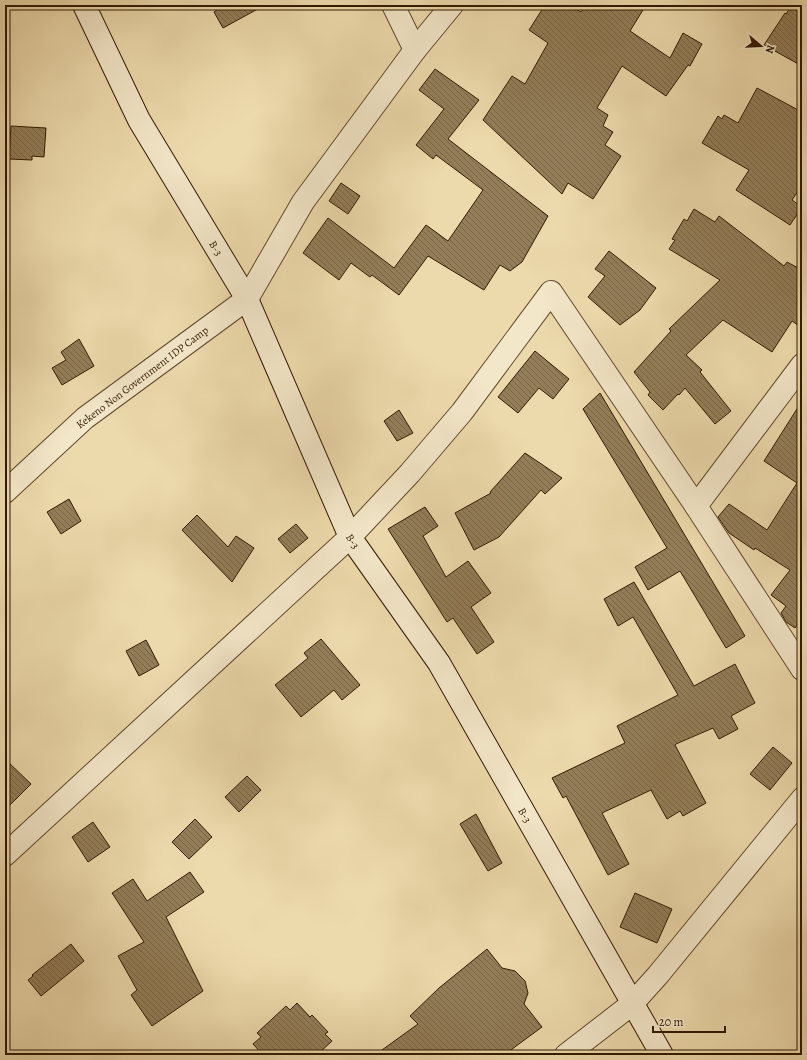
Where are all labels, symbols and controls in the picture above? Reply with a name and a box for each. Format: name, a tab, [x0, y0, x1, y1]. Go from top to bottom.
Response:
north arrow	[741, 26, 781, 66]
text: N	[762, 43, 778, 55]
street label: B-3	[205, 238, 226, 259]
street label: Kekeno Non Government IDP Camp	[73, 323, 212, 432]
street label: B-3	[342, 531, 363, 552]
street label: B-3	[514, 805, 535, 826]
scale bar	[653, 1008, 725, 1034]
text: 20 m	[659, 1014, 683, 1030]

